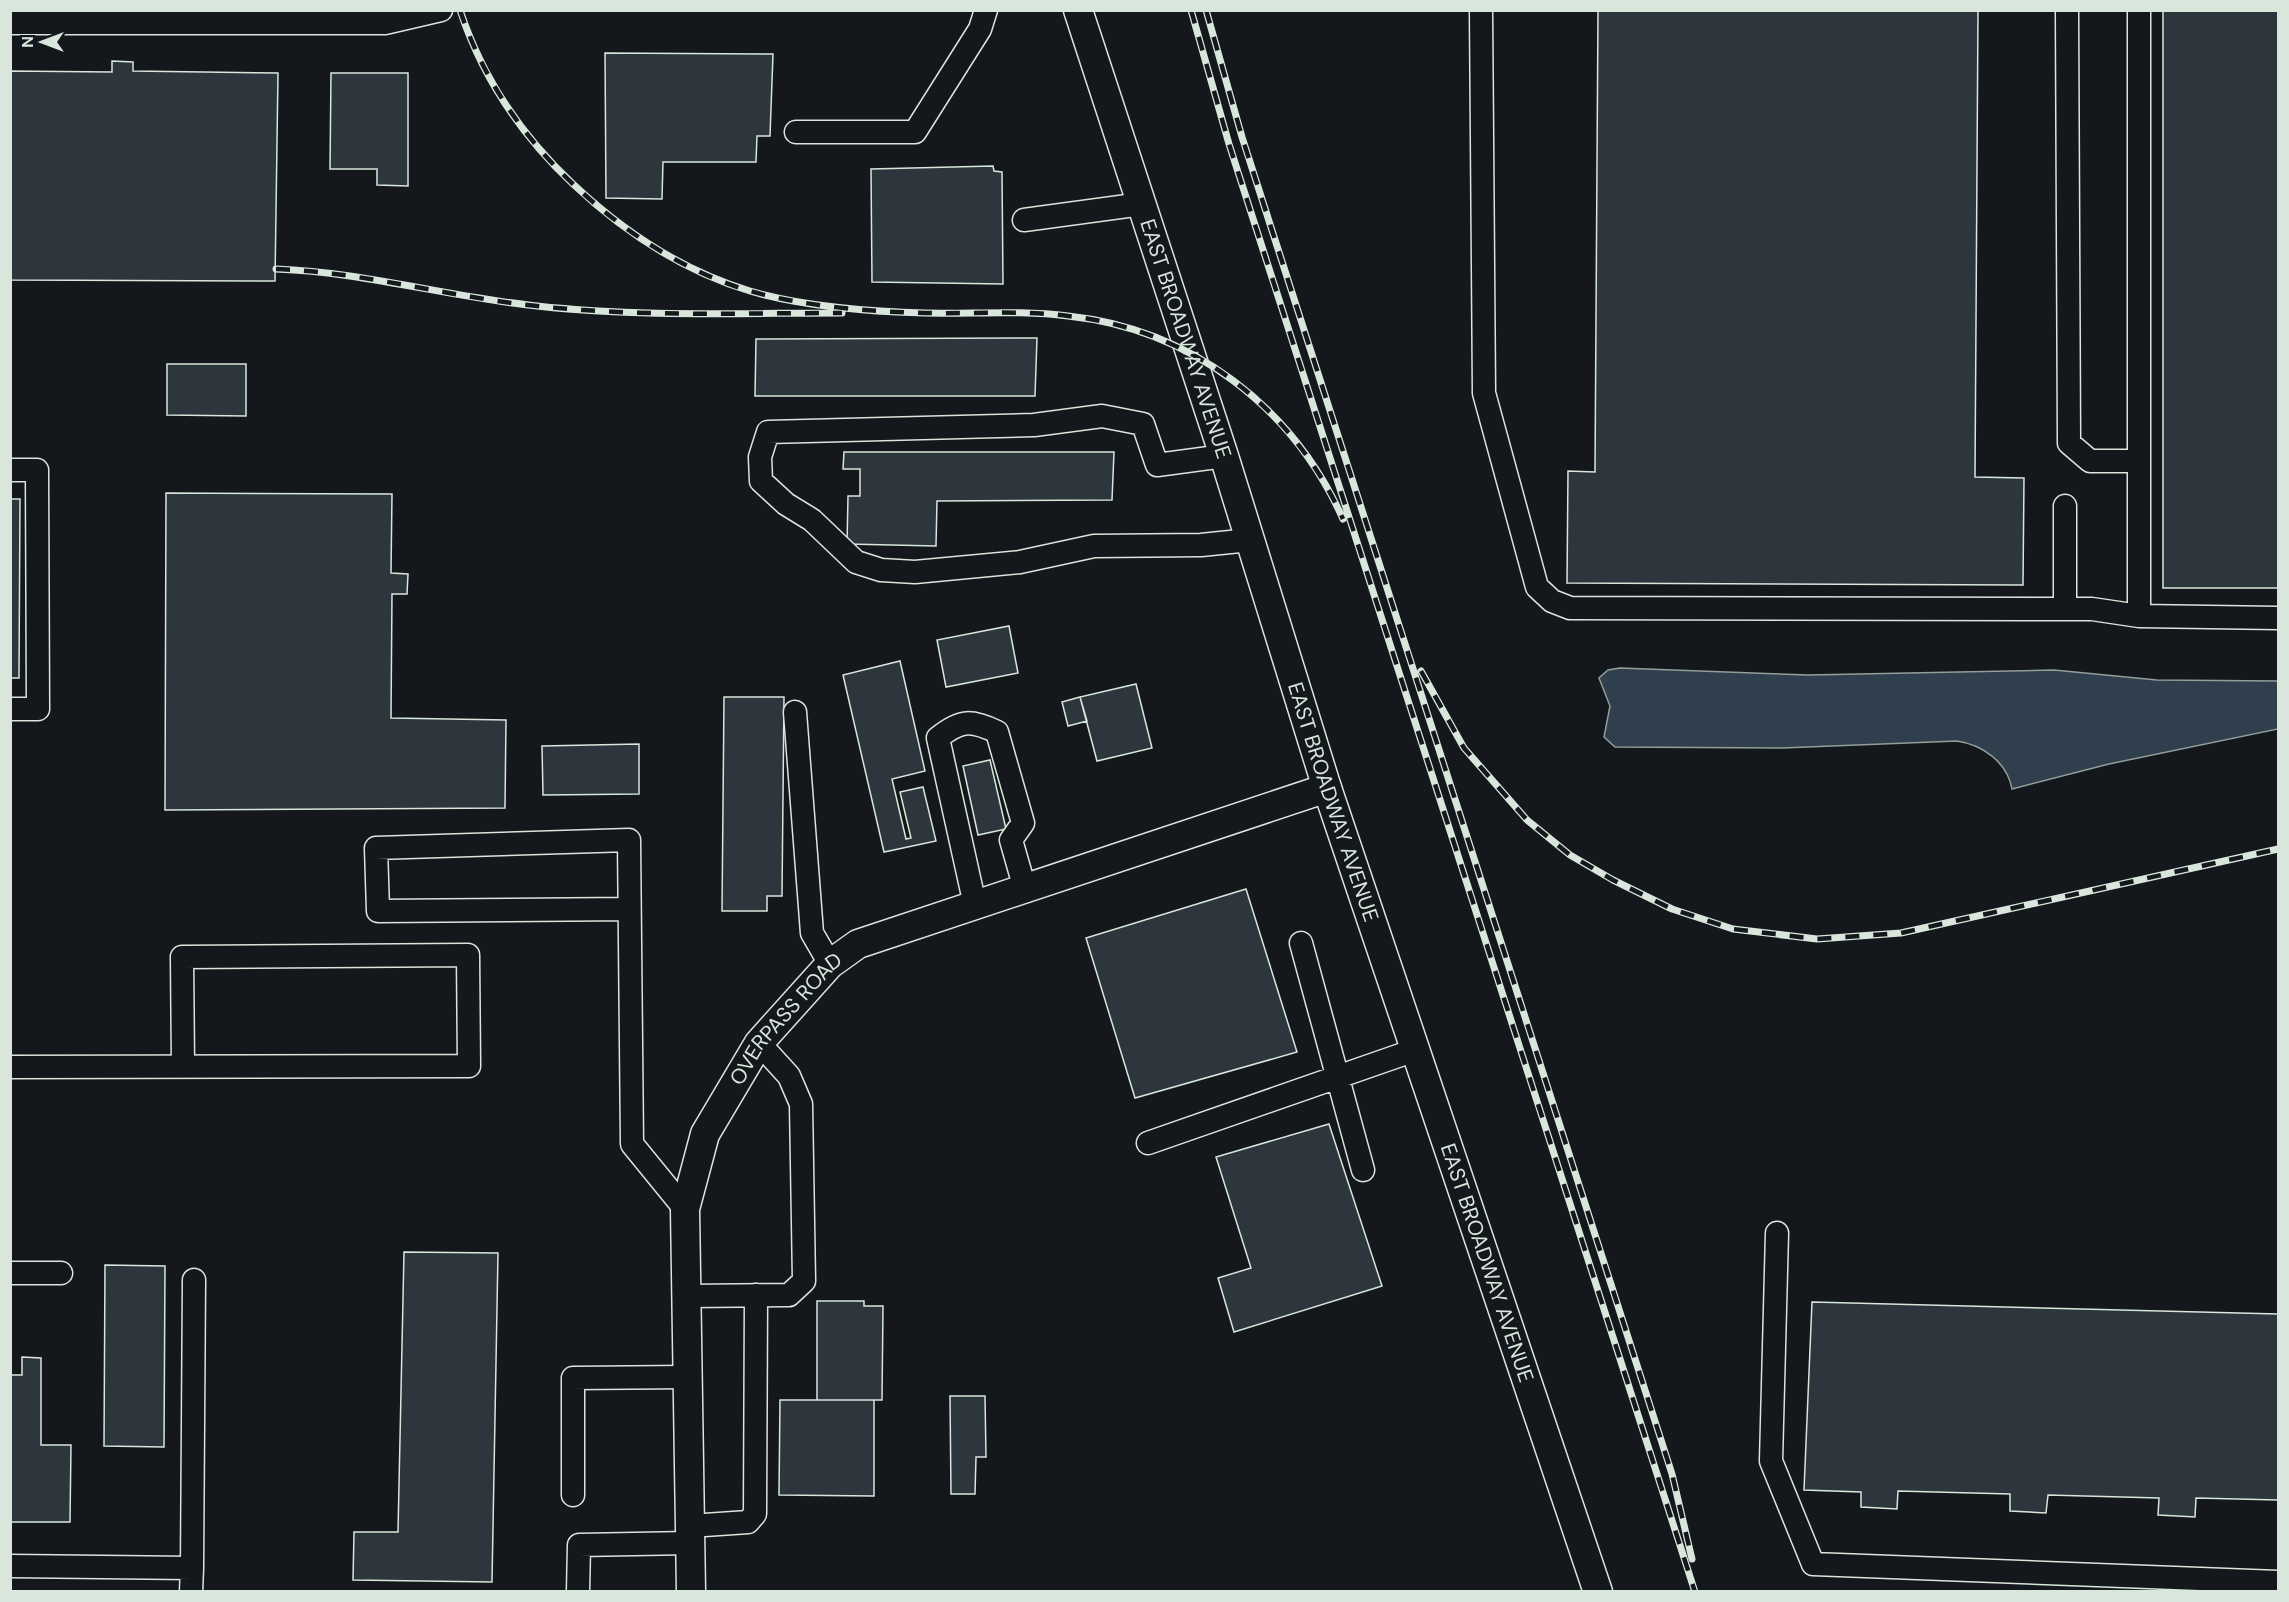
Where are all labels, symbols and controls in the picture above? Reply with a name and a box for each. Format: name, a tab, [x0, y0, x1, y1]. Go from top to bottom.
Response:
north arrow	[12, 12, 72, 72]
text: N	[17, 36, 38, 48]
street label: EAST BROADWAY AVENUE	[1133, 215, 1238, 462]
street label: EAST BROADWAY AVENUE	[1281, 679, 1385, 925]
street label: OVERPASS ROAD	[723, 946, 848, 1090]
street label: EAST BROADWAY AVENUE	[1434, 1140, 1540, 1386]

